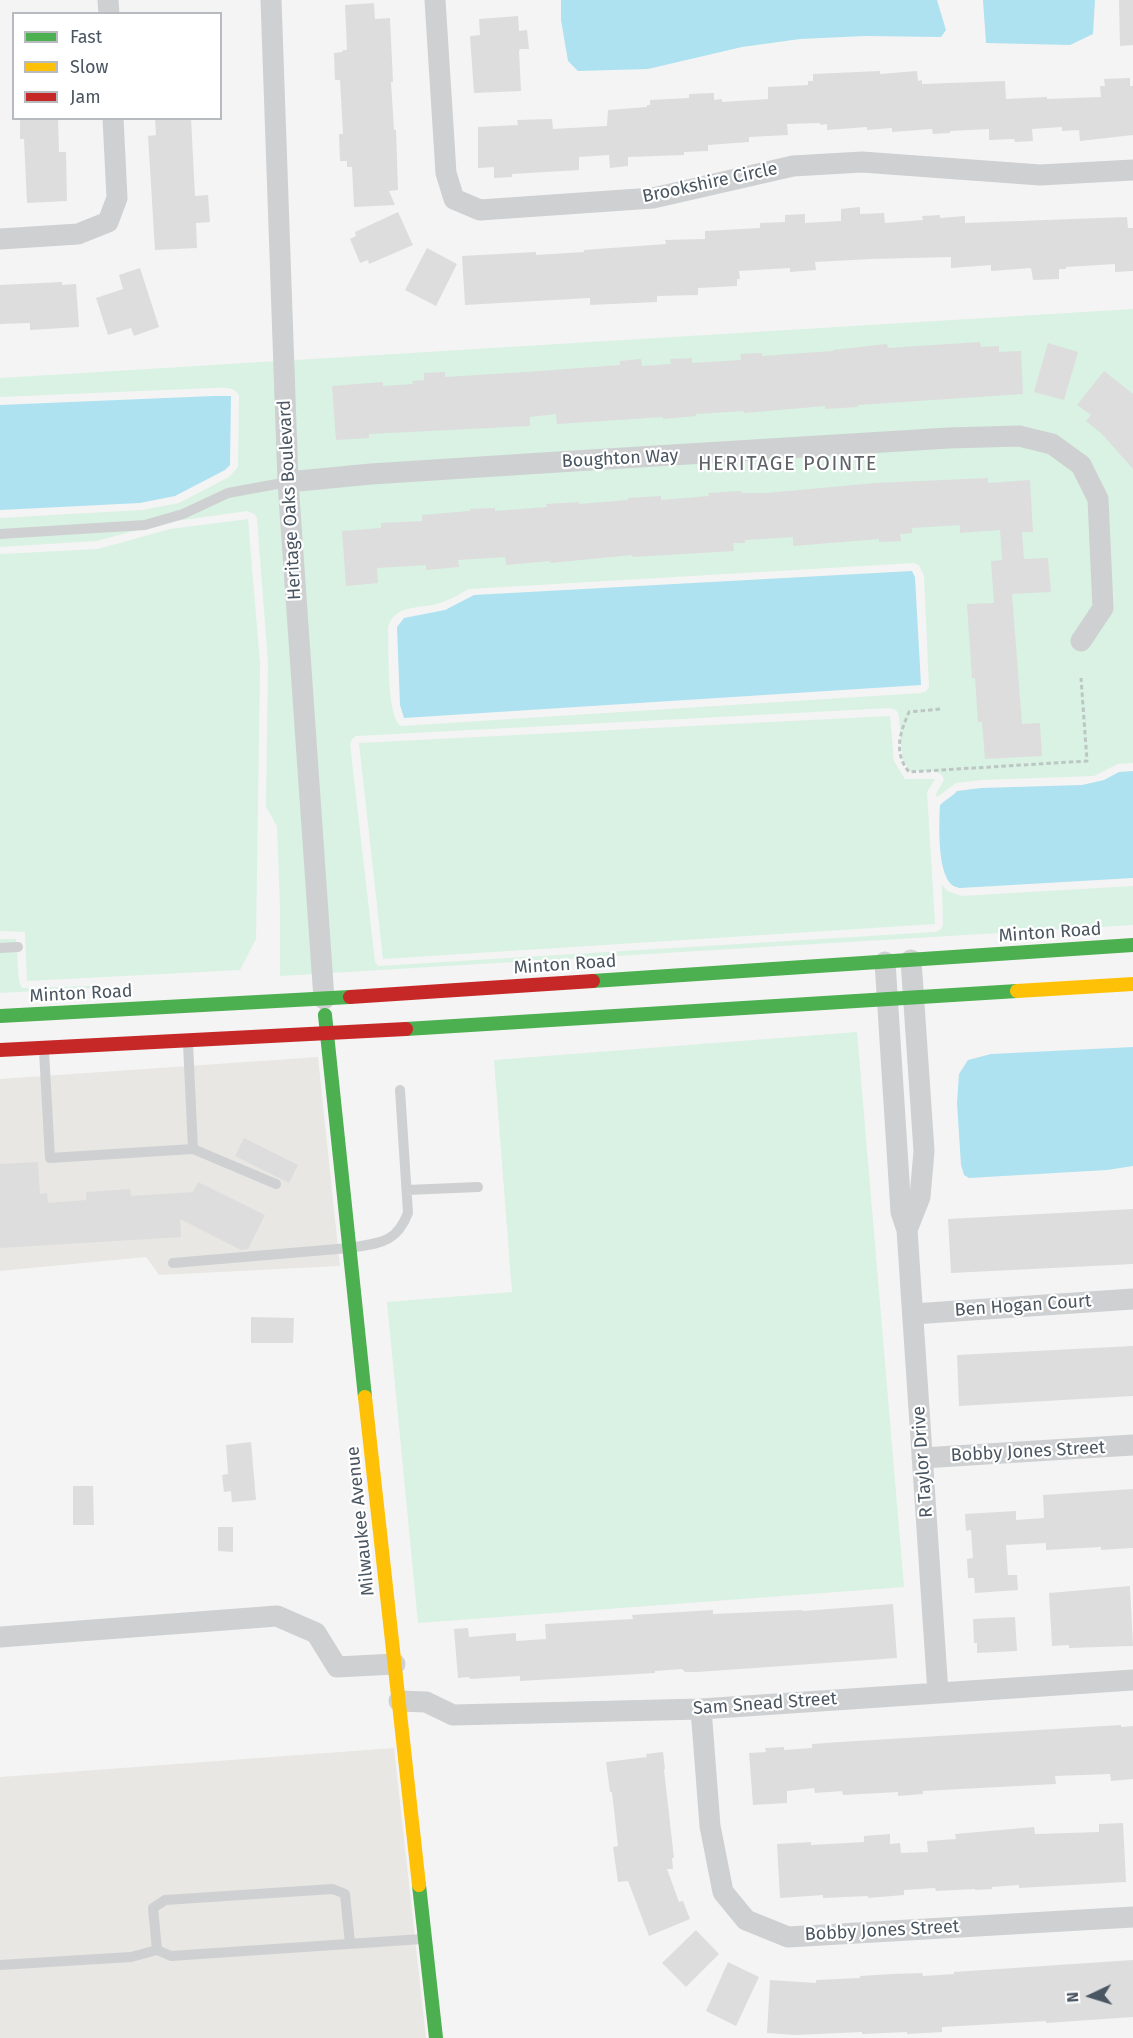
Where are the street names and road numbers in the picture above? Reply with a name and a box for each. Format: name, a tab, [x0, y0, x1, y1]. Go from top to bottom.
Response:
street label: Brookshire Circle	[640, 158, 780, 208]
street label: Heritage Oaks Boulevard	[274, 399, 306, 601]
street label: Boughton Way	[561, 445, 679, 473]
street label: Minton Road	[998, 919, 1102, 947]
street label: Minton Road	[513, 951, 617, 979]
street label: Minton Road	[29, 981, 133, 1007]
street label: Ben Hogan Court	[954, 1290, 1092, 1322]
street label: R Taylor Drive	[908, 1405, 938, 1519]
street label: Bobby Jones Street	[950, 1437, 1106, 1467]
street label: Milwaukee Avenue	[342, 1445, 380, 1597]
street label: Sam Snead Street	[692, 1688, 838, 1720]
street label: Bobby Jones Street	[804, 1916, 960, 1946]

